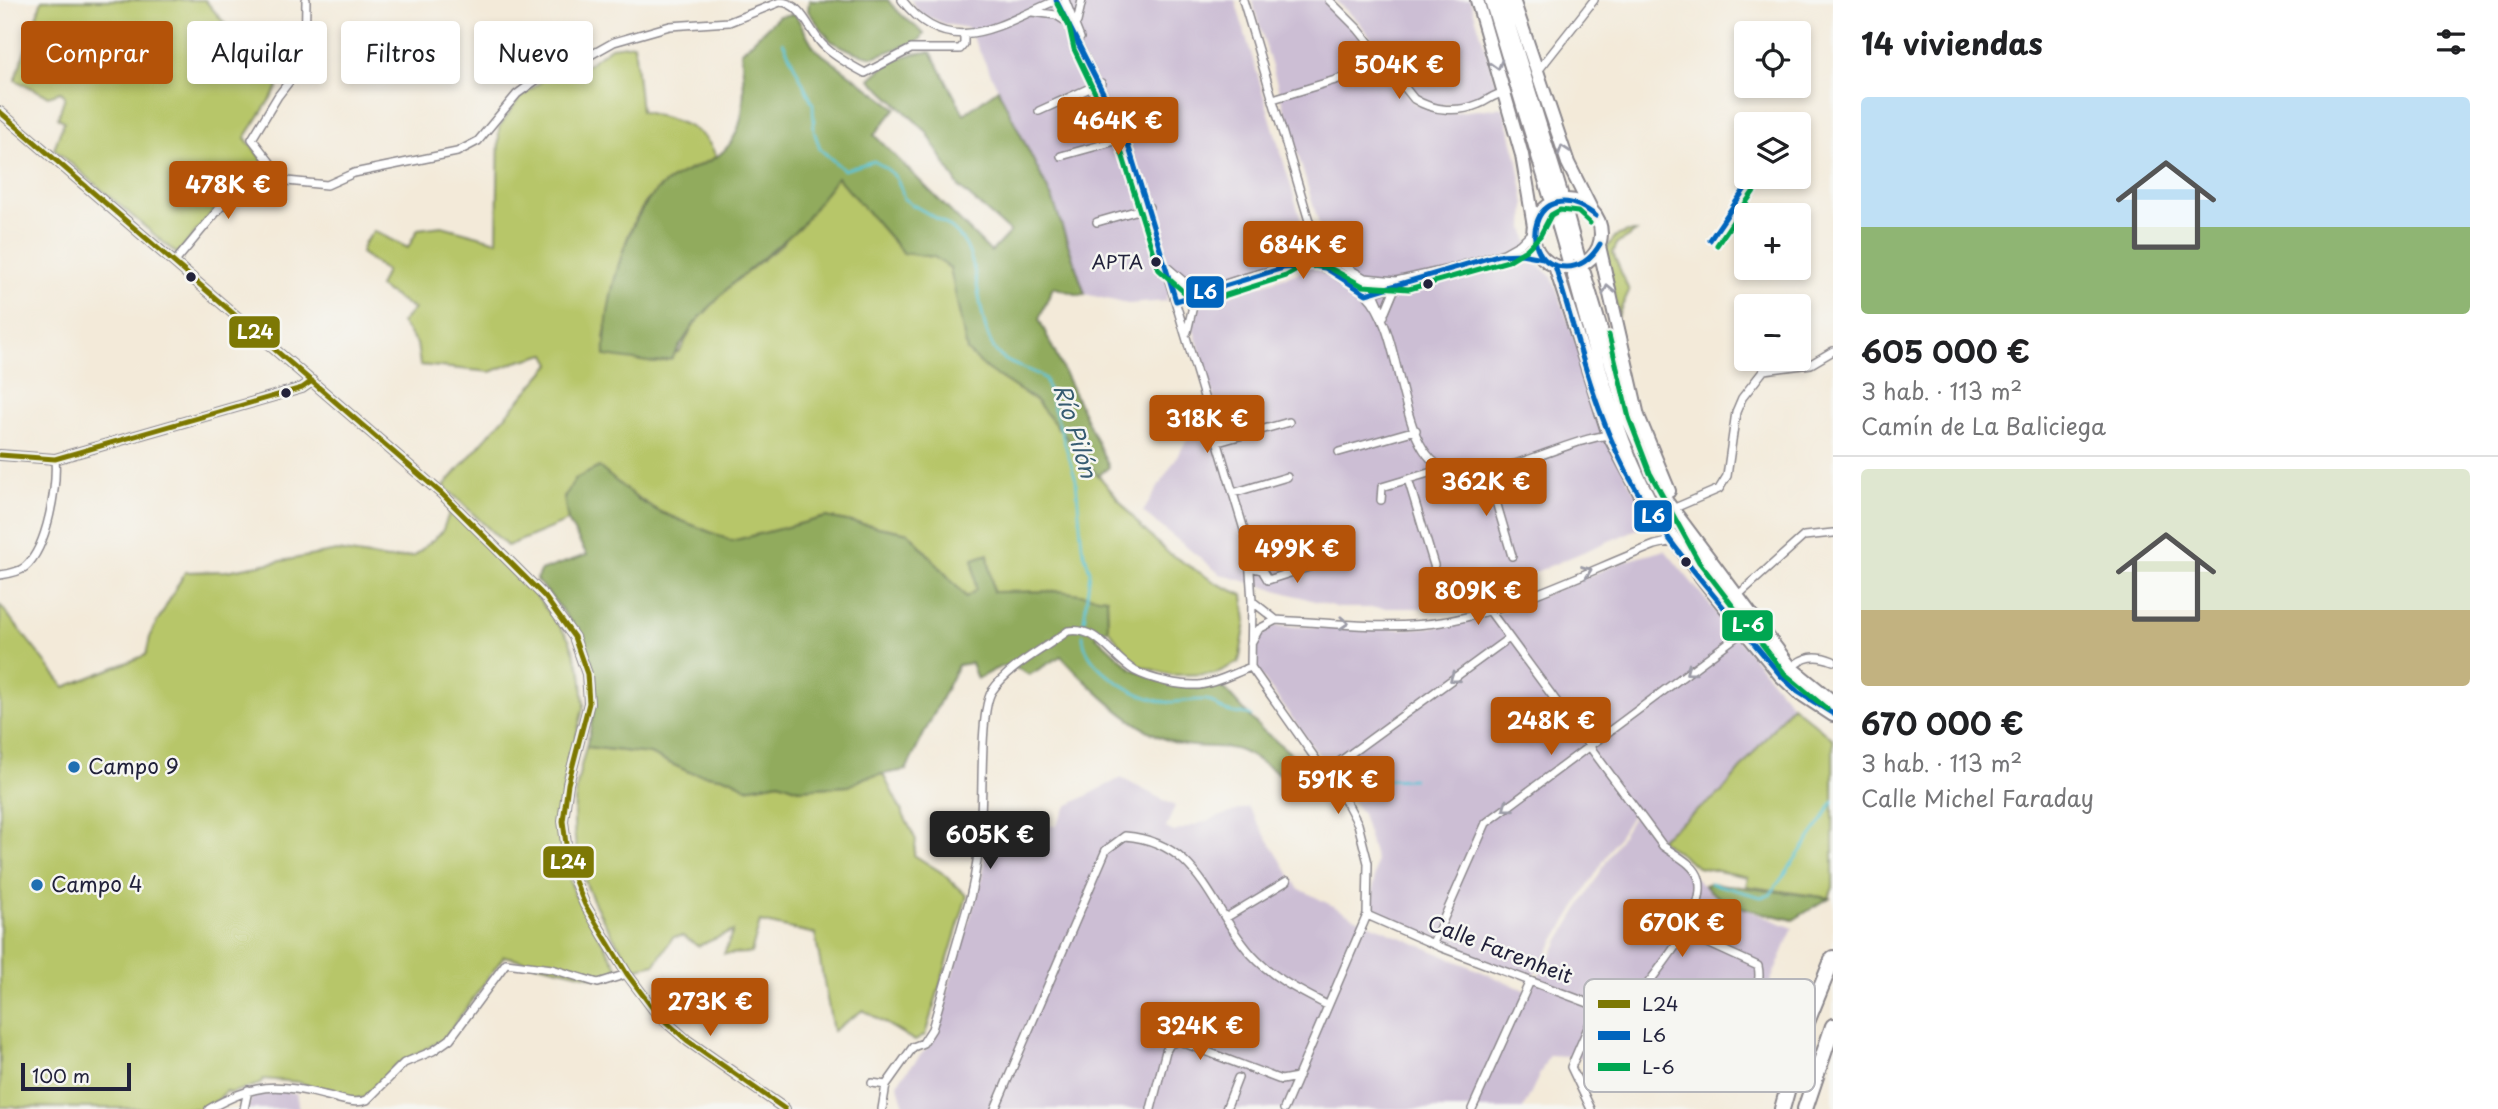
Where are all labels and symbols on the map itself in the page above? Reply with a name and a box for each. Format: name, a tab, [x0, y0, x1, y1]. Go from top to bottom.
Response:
pin: 504K €	[1342, 42, 1456, 101]
one-way arrow	[1488, 59, 1503, 71]
pin: 464K €	[1061, 97, 1175, 157]
one-way arrow	[1557, 144, 1572, 156]
pin: 478K €	[171, 162, 285, 221]
pin: 684K €	[1246, 222, 1360, 281]
place label: APTA	[1091, 247, 1143, 275]
marker: APTA	[1149, 255, 1163, 269]
unlabelled marker	[184, 270, 198, 284]
line badge: L6	[1185, 275, 1225, 309]
text: L6	[1193, 277, 1217, 305]
unlabelled marker	[1421, 277, 1435, 291]
one-way arrow	[1602, 284, 1617, 296]
line badge: L24	[228, 315, 281, 349]
text: L24	[237, 317, 273, 345]
water label: Río Pilón	[1046, 379, 1108, 483]
unlabelled marker	[279, 386, 293, 400]
pin: 318K €	[1150, 396, 1264, 455]
pin: 362K €	[1429, 458, 1543, 518]
line badge: L6	[1633, 499, 1673, 533]
text: L6	[1641, 501, 1665, 529]
pin: 499K €	[1240, 526, 1354, 585]
unlabelled marker	[1679, 555, 1693, 569]
one-way arrow	[1580, 566, 1592, 580]
pin: 809K €	[1421, 568, 1535, 627]
line badge: L-6	[1721, 609, 1774, 642]
text: L-6	[1732, 610, 1764, 638]
one-way arrow	[1339, 616, 1350, 631]
one-way arrow	[1685, 663, 1698, 676]
one-way arrow	[1449, 670, 1462, 682]
pin: 248K €	[1494, 698, 1608, 757]
place label: Campo 9	[88, 749, 179, 781]
pin: 591K €	[1281, 756, 1395, 816]
marker: Campo 9	[66, 759, 82, 775]
one-way arrow	[1502, 798, 1515, 811]
pin: 605K €	[933, 812, 1047, 871]
line badge: L24	[542, 845, 595, 879]
text: L24	[550, 847, 586, 875]
place label: Campo 4	[51, 867, 143, 899]
marker: Campo 4	[29, 877, 45, 893]
pin: 670K €	[1625, 900, 1739, 959]
street label: Calle Farenheit	[1423, 906, 1578, 991]
pin: 273K €	[653, 978, 767, 1038]
legend	[1584, 979, 1815, 1092]
text: L24	[1642, 989, 1679, 1017]
pin: 324K €	[1143, 1002, 1257, 1062]
text: L6	[1642, 1020, 1666, 1048]
text: L-6	[1642, 1052, 1675, 1080]
scale bar	[21, 1060, 131, 1092]

